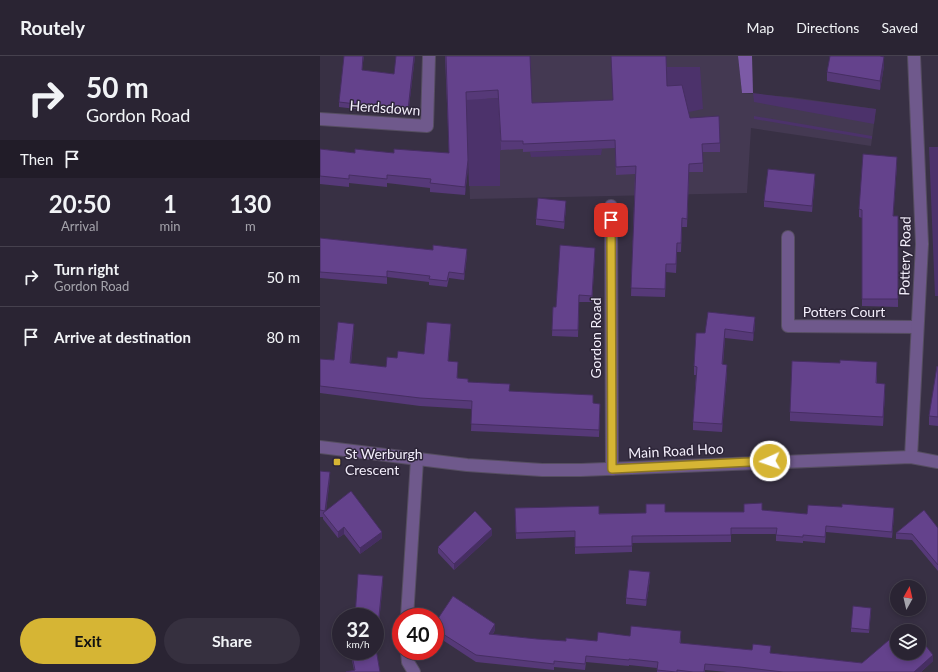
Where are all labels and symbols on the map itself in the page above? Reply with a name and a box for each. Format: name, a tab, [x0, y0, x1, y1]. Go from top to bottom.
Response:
street label: Herdsdown	[349, 97, 421, 118]
pin	[594, 203, 628, 237]
street label: Pottery Road	[895, 216, 914, 296]
street label: Gordon Road	[587, 297, 604, 379]
street label: Potters Court	[803, 303, 885, 320]
street label: Main Road Hoo	[628, 440, 724, 461]
position arrow	[749, 440, 791, 482]
place label: St Werburgh Crescent	[345, 445, 423, 478]
marker: St Werburgh Crescent	[332, 457, 342, 467]
north arrow	[890, 580, 926, 616]
speed limit sign: 40	[392, 608, 444, 660]

